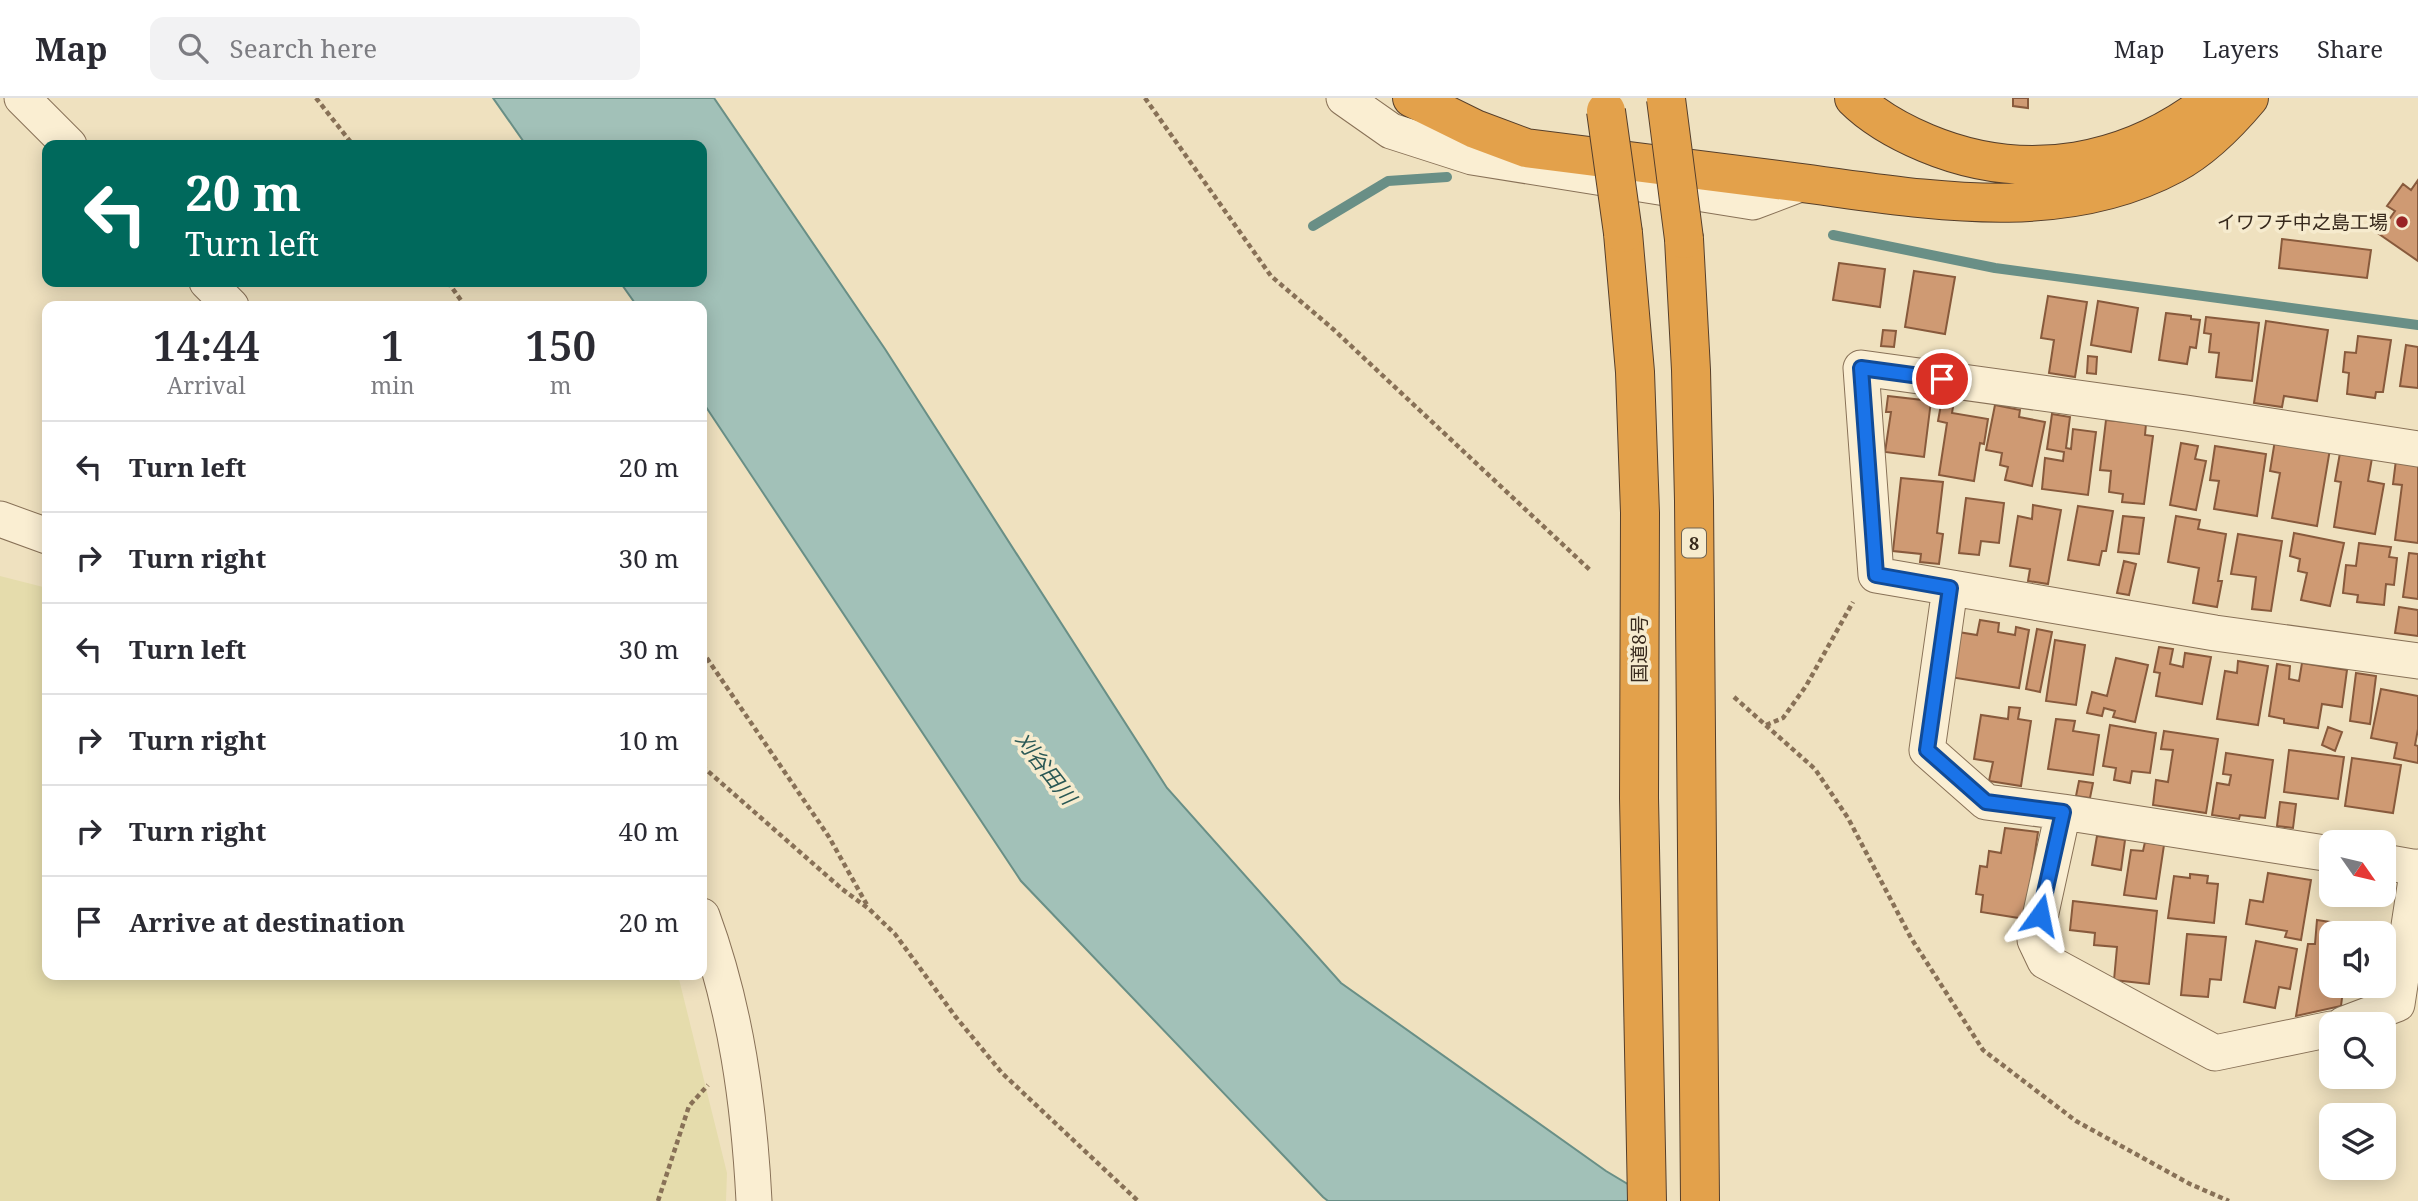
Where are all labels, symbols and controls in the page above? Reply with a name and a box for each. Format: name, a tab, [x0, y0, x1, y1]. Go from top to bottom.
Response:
search box	[150, 17, 640, 80]
text: Map	[35, 26, 108, 71]
icon: search	[174, 29, 212, 67]
text: Search here	[230, 30, 377, 66]
text: Map	[2114, 32, 2165, 65]
text: Layers	[2203, 32, 2279, 65]
text: Share	[2317, 32, 2383, 65]
text: 20 m	[185, 159, 301, 225]
icon: left	[70, 168, 161, 259]
place label: イワフチ中之島工場	[2217, 209, 2388, 235]
marker: イワフチ中之島工場	[2394, 214, 2410, 230]
text: Turn left	[185, 222, 319, 265]
text: 14:44	[153, 316, 260, 373]
text: 1	[381, 316, 404, 373]
text: 150	[525, 316, 596, 373]
pin	[1912, 349, 1972, 409]
icon: arrive	[1923, 360, 1961, 398]
text: Arrival	[167, 369, 246, 401]
text: min	[371, 369, 415, 401]
text: m	[550, 369, 572, 401]
icon: left	[70, 448, 108, 486]
text: Turn left	[129, 449, 246, 485]
text: 20 m	[619, 449, 679, 485]
road number: 8	[1682, 528, 1706, 558]
icon: right	[70, 539, 108, 577]
text: Turn right	[129, 540, 266, 576]
text: 30 m	[619, 540, 679, 576]
street label: 国道8号	[1626, 615, 1652, 683]
icon: left	[70, 630, 108, 668]
text: Turn left	[129, 631, 246, 667]
text: 30 m	[619, 631, 679, 667]
icon: right	[70, 721, 108, 759]
text: Turn right	[129, 722, 266, 758]
text: 10 m	[619, 722, 679, 758]
water label: 刈谷田川	[1009, 726, 1084, 811]
icon: right	[70, 812, 108, 850]
text: Turn right	[129, 813, 266, 849]
text: 40 m	[619, 813, 679, 849]
north arrow	[2319, 830, 2396, 906]
map controls	[2319, 830, 2396, 1180]
position arrow	[2003, 878, 2077, 952]
icon: arrive	[70, 903, 108, 941]
text: Arrive at destination	[129, 904, 405, 940]
text: 20 m	[619, 904, 679, 940]
button: sound	[2319, 921, 2396, 998]
button: search	[2319, 1012, 2396, 1089]
button: layers	[2319, 1103, 2396, 1180]

